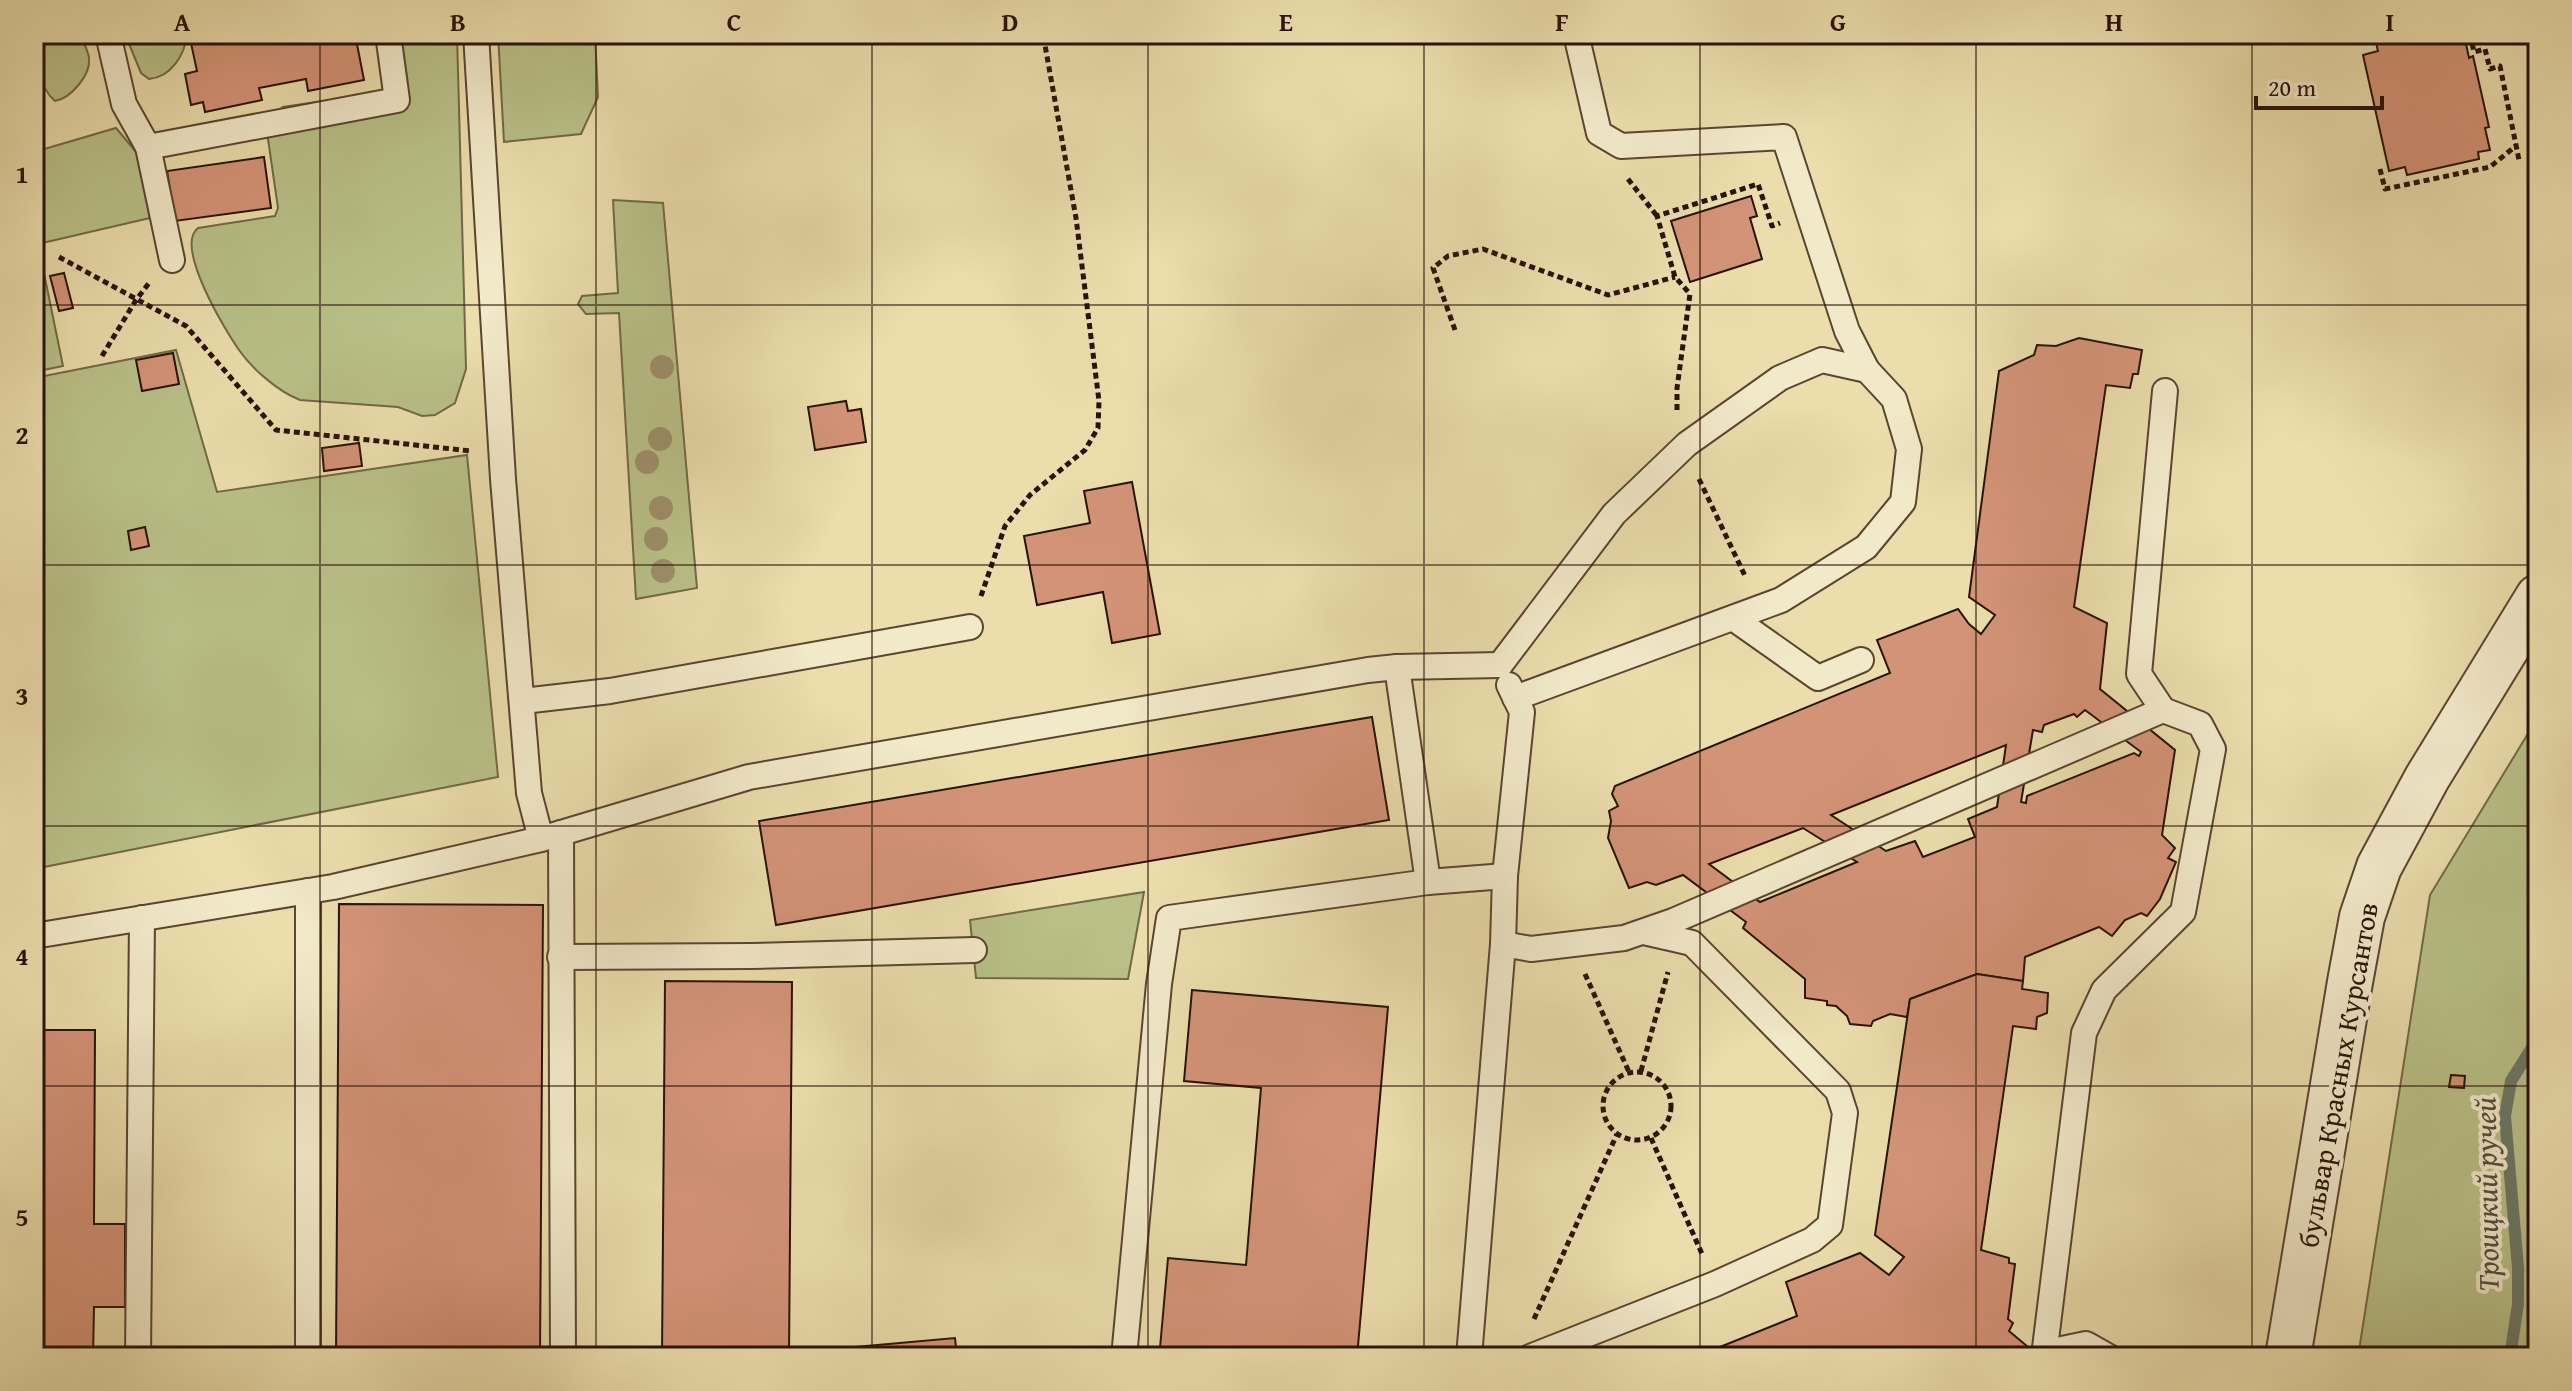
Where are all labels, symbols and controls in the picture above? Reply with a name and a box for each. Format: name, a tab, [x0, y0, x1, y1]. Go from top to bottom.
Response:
text: A	[174, 2, 191, 41]
text: B	[450, 2, 466, 41]
text: C	[727, 2, 741, 41]
text: D	[1002, 2, 1018, 41]
text: E	[1279, 2, 1293, 41]
text: F	[1555, 2, 1569, 41]
text: G	[1830, 2, 1846, 41]
text: H	[2105, 2, 2123, 41]
text: I	[2386, 2, 2394, 41]
scale bar	[2256, 60, 2382, 110]
text: 20 m	[2268, 70, 2316, 105]
text: 1	[15, 154, 29, 193]
text: 2	[15, 415, 29, 454]
text: 3	[15, 676, 29, 715]
street label: бульвар Красных Курсантов	[2287, 899, 2388, 1251]
text: 4	[15, 936, 29, 975]
water label: Троицкий ручей	[2462, 1096, 2510, 1292]
text: 5	[15, 1197, 29, 1236]

